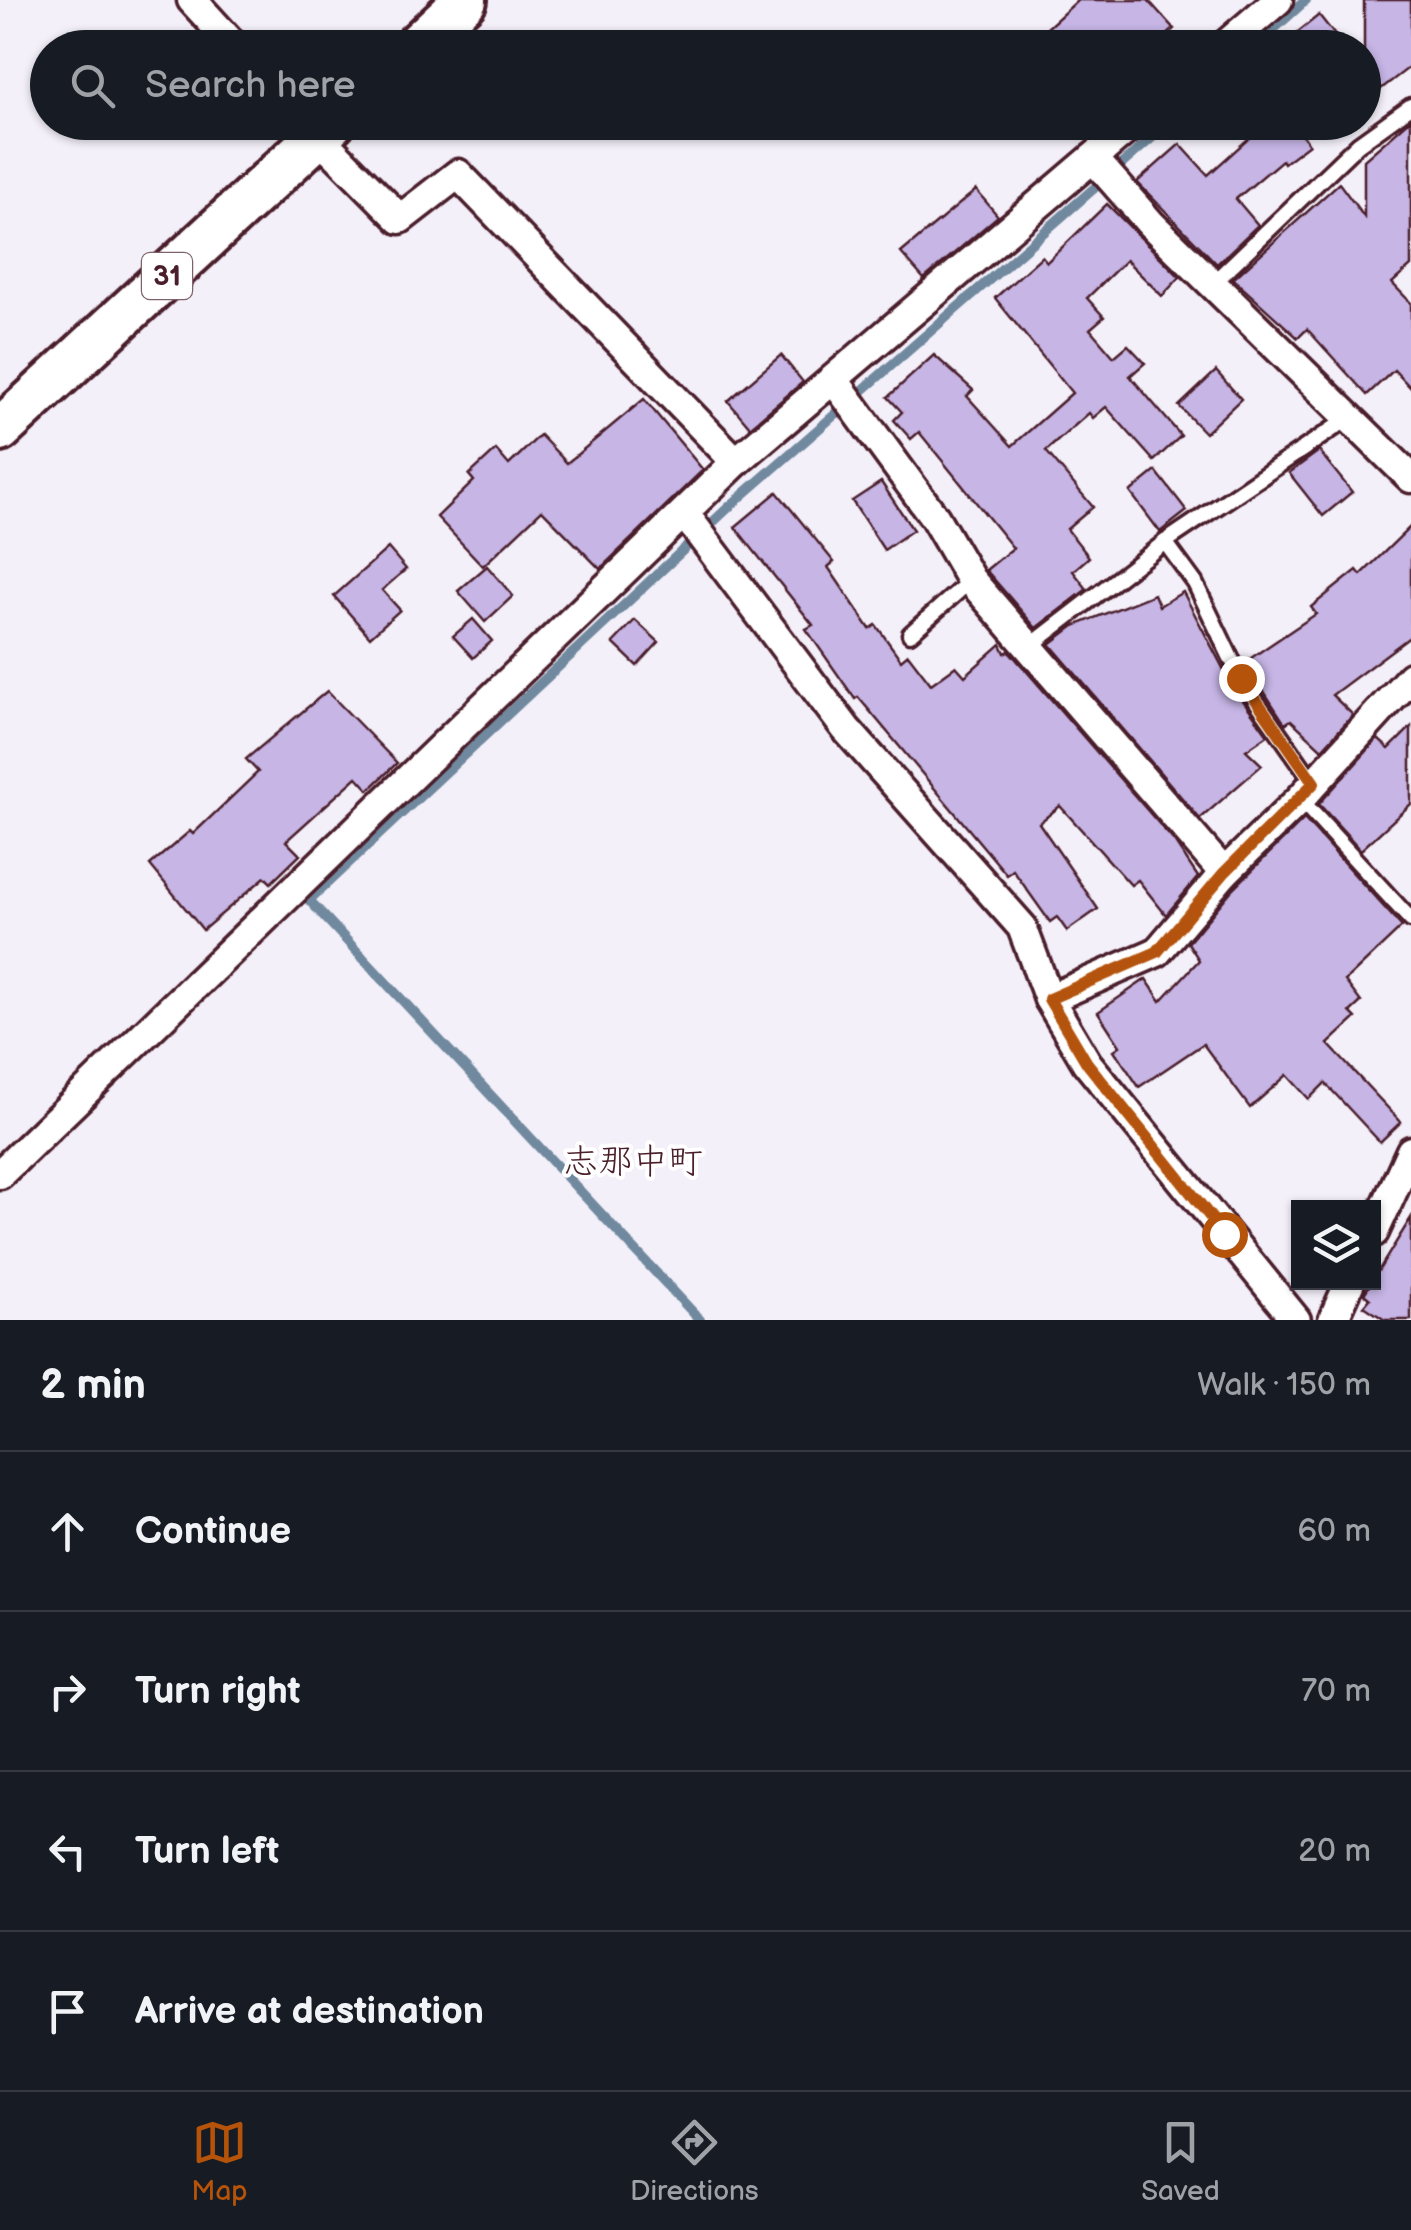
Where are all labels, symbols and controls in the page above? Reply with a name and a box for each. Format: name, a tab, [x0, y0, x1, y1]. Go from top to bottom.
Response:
search box	[30, 30, 1381, 140]
icon: search	[65, 58, 120, 113]
text: Search here	[145, 63, 356, 108]
road number: 31	[142, 253, 192, 299]
route end	[1219, 656, 1265, 702]
district label: 志那中町	[563, 1141, 703, 1184]
map controls	[1291, 1200, 1381, 1290]
button: layers	[1291, 1200, 1381, 1290]
route start	[1202, 1212, 1248, 1258]
text: 2 min	[40, 1360, 146, 1411]
text: Walk · 150 m	[1197, 1366, 1371, 1405]
icon: ahead	[40, 1504, 95, 1559]
text: Continue	[135, 1509, 291, 1554]
text: 60 m	[1298, 1512, 1371, 1551]
icon: right	[40, 1664, 95, 1719]
text: Turn right	[135, 1669, 300, 1714]
text: 70 m	[1301, 1672, 1371, 1711]
icon: left	[40, 1824, 95, 1879]
text: Turn left	[135, 1829, 279, 1874]
text: 20 m	[1298, 1832, 1371, 1871]
icon: arrive	[40, 1984, 95, 2039]
text: Arrive at destination	[135, 1989, 484, 2034]
tab: Map	[191, 2115, 248, 2208]
tab: Directions	[630, 2115, 759, 2208]
tab: Saved	[1141, 2115, 1220, 2208]

